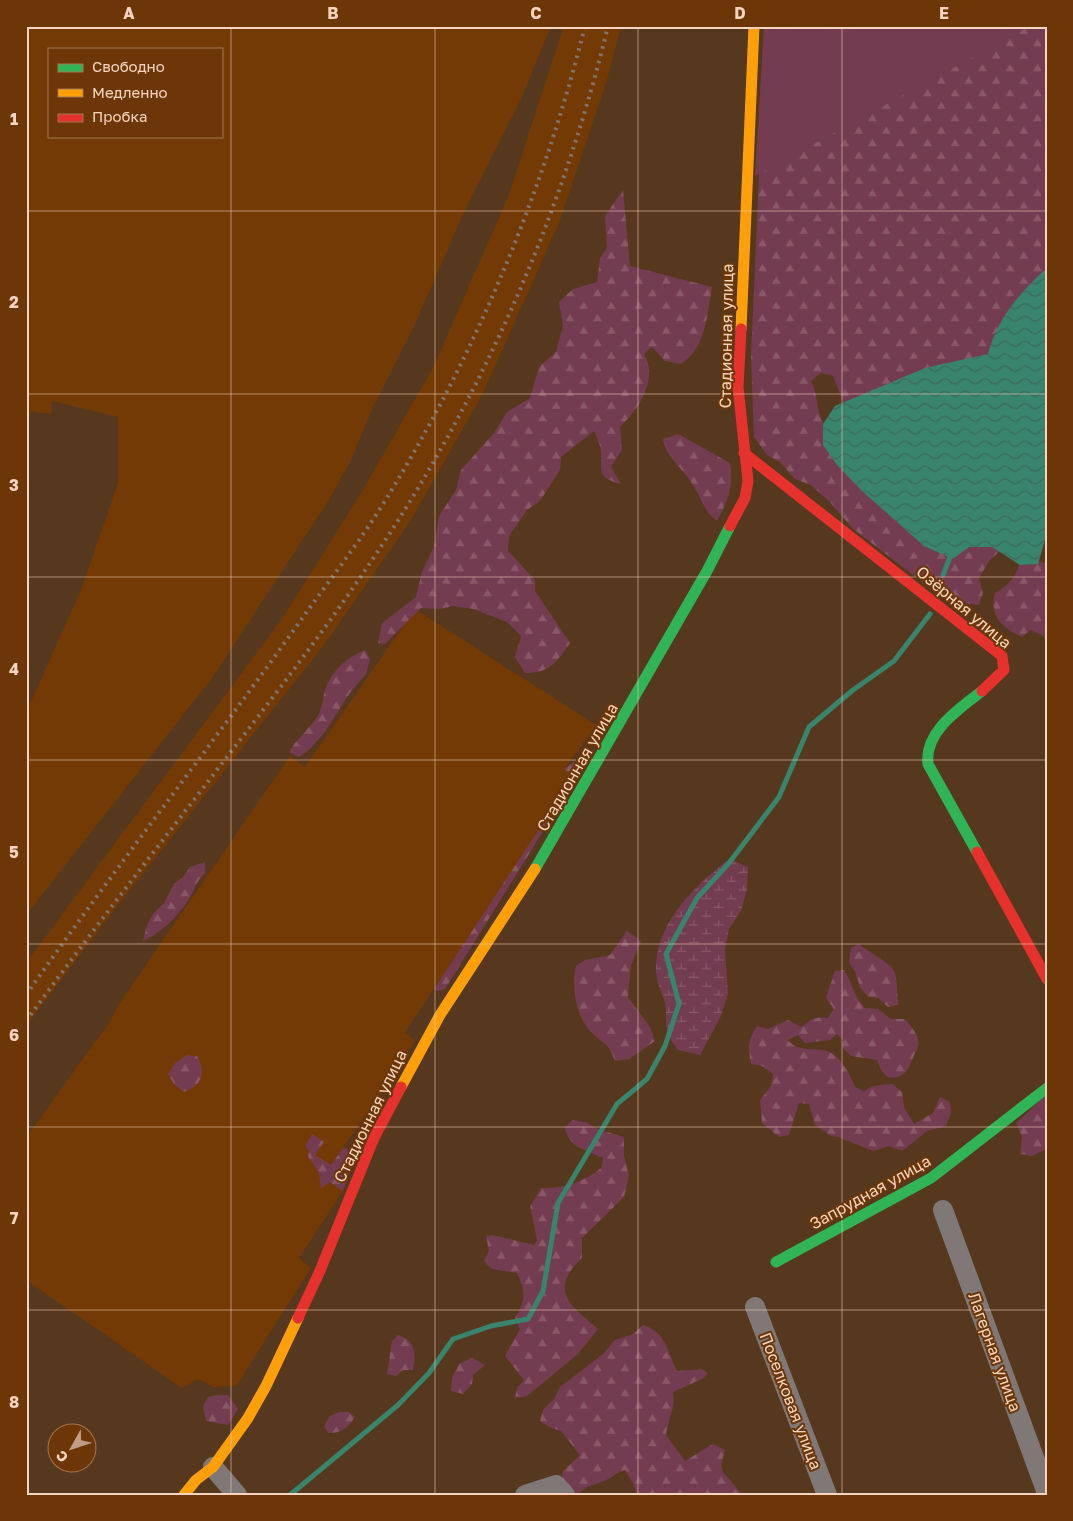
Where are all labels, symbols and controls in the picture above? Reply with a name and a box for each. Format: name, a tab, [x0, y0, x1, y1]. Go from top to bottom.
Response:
text: A	[123, 3, 135, 23]
text: B	[327, 3, 339, 23]
text: C	[530, 3, 542, 23]
text: D	[734, 3, 746, 23]
text: E	[939, 3, 949, 23]
legend	[48, 48, 222, 138]
text: Свободно	[92, 57, 165, 75]
text: Медленно	[92, 83, 168, 101]
text: Пробка	[92, 107, 147, 125]
text: 1	[10, 109, 18, 129]
street label: Стадионная улица	[715, 263, 737, 409]
text: 2	[9, 292, 19, 312]
text: 3	[9, 475, 19, 495]
street label: Озёрная улица	[912, 561, 1016, 653]
text: 4	[9, 659, 19, 679]
street label: Стадионная улица	[532, 699, 622, 835]
text: 5	[9, 842, 19, 862]
text: 6	[9, 1025, 19, 1045]
street label: Стадионная улица	[329, 1046, 411, 1186]
street label: Запрудная улица	[806, 1150, 934, 1234]
text: 7	[10, 1208, 19, 1228]
street label: Лагерная улица	[964, 1290, 1026, 1414]
street label: Поселковая улица	[756, 1330, 826, 1472]
text: 8	[9, 1392, 19, 1412]
north arrow	[48, 1424, 98, 1474]
text: С	[52, 1447, 71, 1466]

